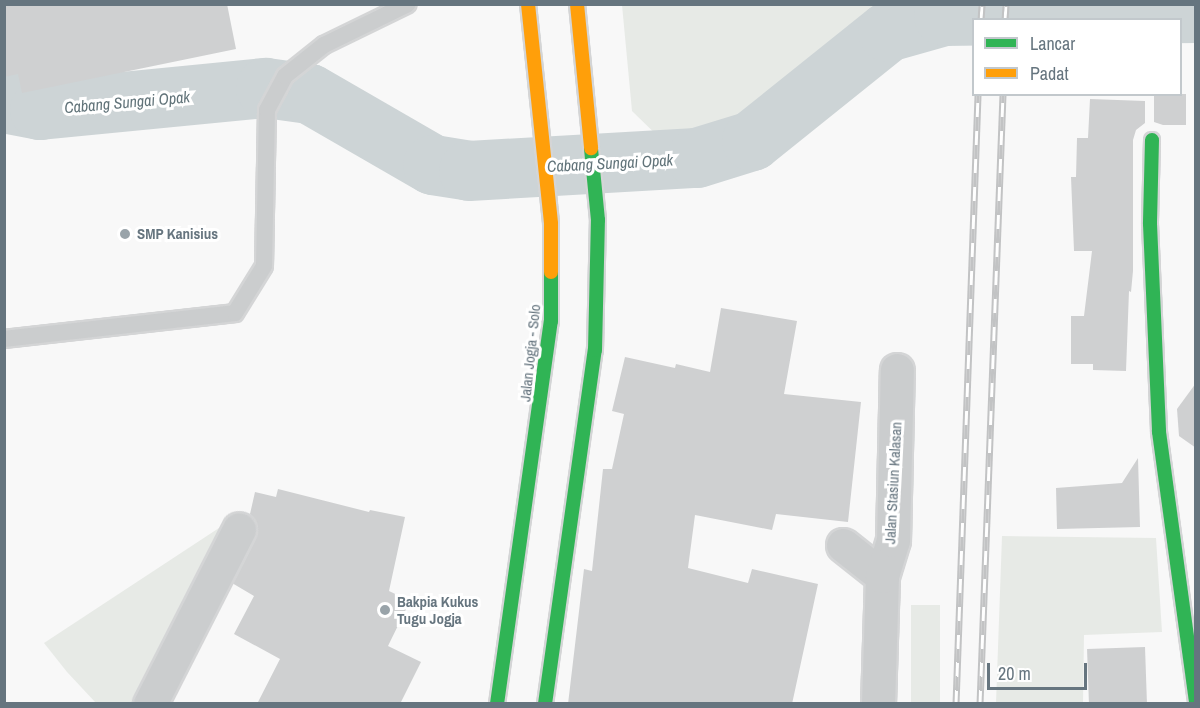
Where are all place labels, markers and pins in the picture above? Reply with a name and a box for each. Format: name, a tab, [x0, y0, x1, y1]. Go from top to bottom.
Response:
place label: SMP Kanisius	[137, 225, 218, 243]
marker: SMP Kanisius	[118, 227, 132, 241]
place label: Bakpia Kukus Tugu Jogja	[397, 592, 478, 627]
marker: Bakpia Kukus Tugu Jogja	[378, 603, 392, 617]

